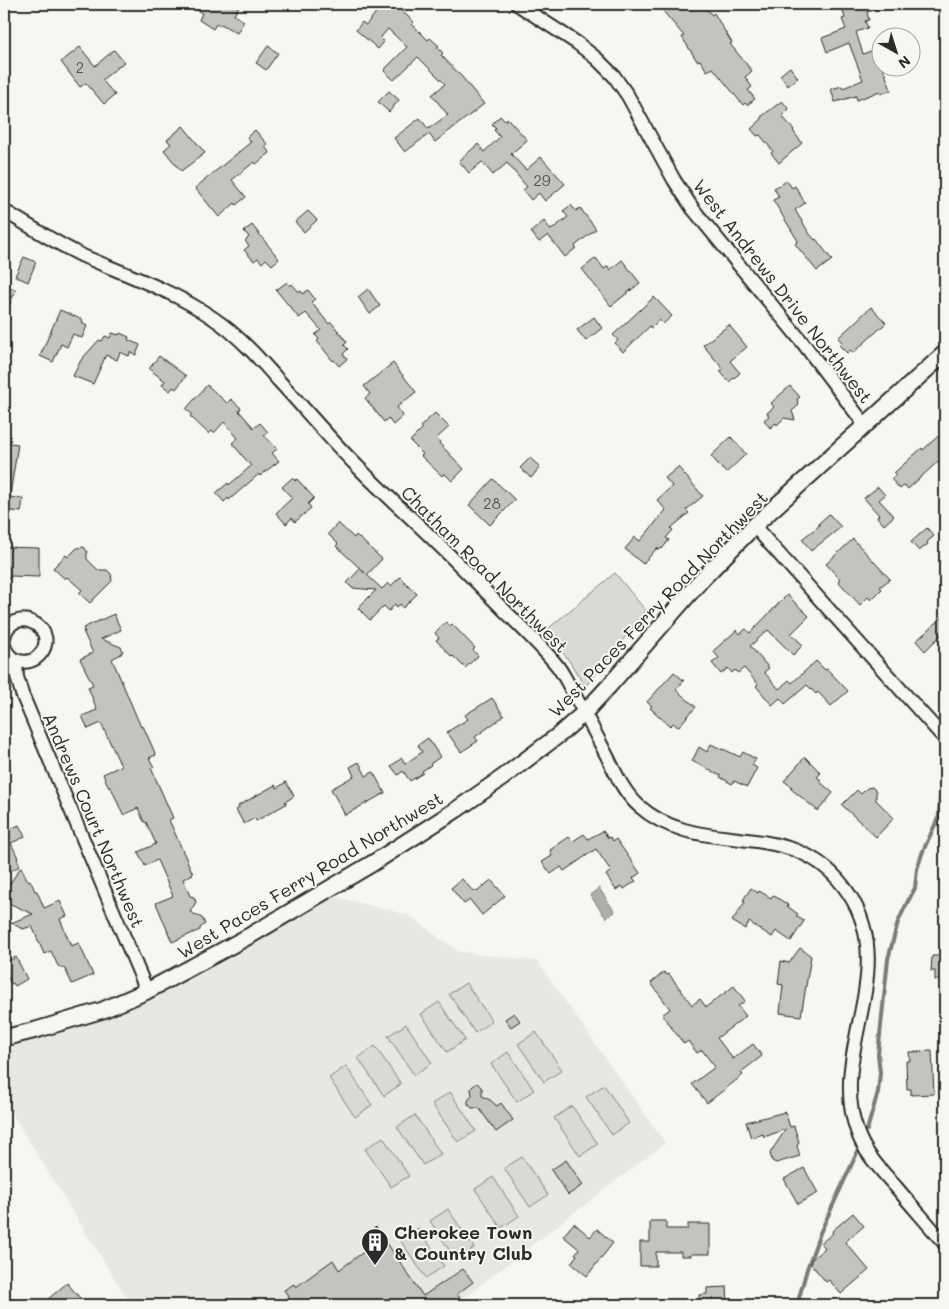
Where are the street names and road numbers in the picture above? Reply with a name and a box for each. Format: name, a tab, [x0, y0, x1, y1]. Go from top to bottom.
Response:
street label: West Andrews Drive Northwest	[688, 174, 878, 408]
street label: Chatham Road Northwest	[396, 480, 574, 658]
street label: West Paces Ferry Road Northwest	[543, 486, 773, 722]
street label: Andrews Court Northwest	[38, 709, 150, 931]
street label: West Paces Ferry Road Northwest	[173, 786, 447, 964]

